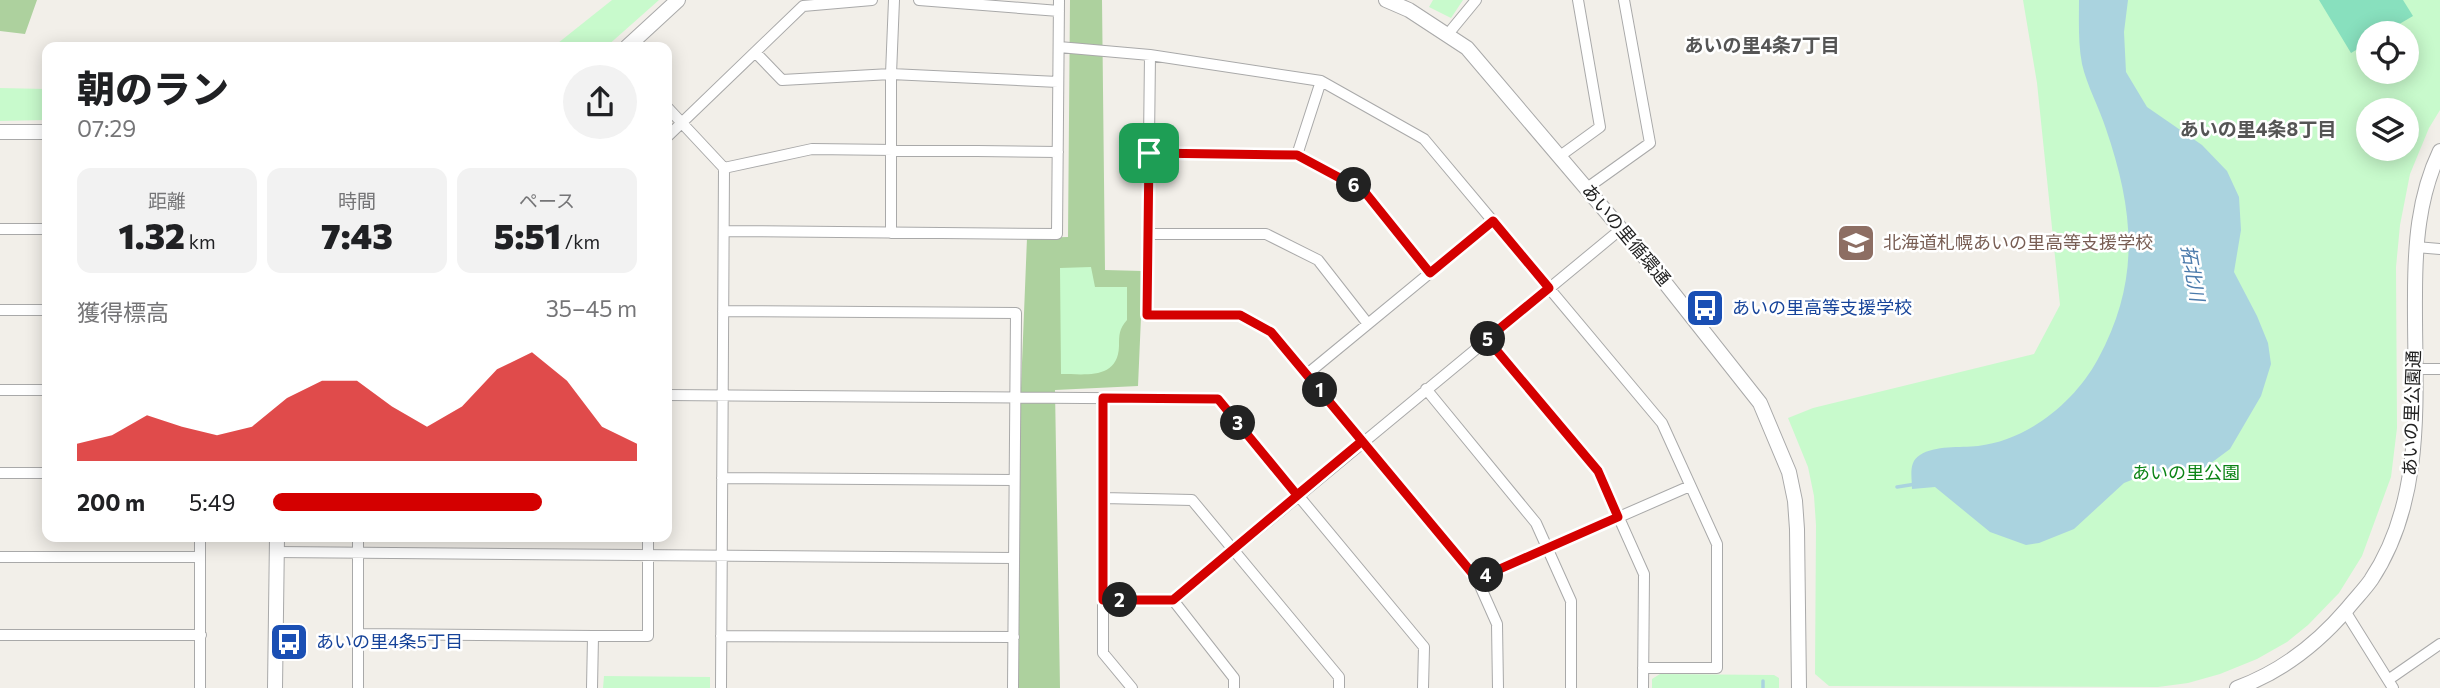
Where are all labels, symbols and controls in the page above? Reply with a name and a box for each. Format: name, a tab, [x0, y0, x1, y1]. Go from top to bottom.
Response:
map controls	[2356, 21, 2419, 161]
button: locate	[2356, 21, 2419, 84]
district label: あいの里4条7丁目	[1684, 33, 1840, 56]
text: 朝のラン	[77, 64, 229, 111]
button: share	[563, 65, 637, 139]
button: layers	[2356, 98, 2419, 161]
text: 07:29	[77, 114, 136, 142]
district label: あいの里4条8丁目	[2180, 117, 2336, 140]
pin	[1119, 123, 1179, 183]
icon: arrive	[1130, 134, 1168, 172]
pin: 6	[1336, 168, 1372, 202]
text: 6	[1348, 173, 1359, 196]
street label: あいの里循環通	[1578, 179, 1676, 290]
text: 距離	[148, 189, 186, 212]
text: 時間	[338, 189, 376, 212]
text: ペース	[519, 189, 575, 212]
text: 1.32	[118, 213, 185, 256]
text: 7:43	[321, 213, 393, 256]
text: 5:51	[494, 213, 561, 256]
school or university icon: 北海道札幌あいの里高等支援学校	[1835, 222, 1877, 264]
text: km	[185, 230, 216, 253]
text: /km	[561, 230, 600, 253]
place label: 北海道札幌あいの里高等支援学校	[1883, 231, 2153, 253]
water label: 拓北川	[2177, 243, 2210, 305]
bus stop icon: あいの里高等支援学校	[1684, 287, 1726, 329]
text: 35–45 m	[546, 294, 637, 322]
place label: あいの里高等支援学校	[1732, 296, 1912, 318]
text: 獲得標高	[77, 298, 169, 326]
pin: 5	[1470, 322, 1506, 356]
text: 5	[1482, 327, 1493, 350]
street label: あいの里公園通	[2398, 350, 2424, 476]
pin: 1	[1302, 372, 1338, 408]
text: 1	[1315, 378, 1324, 401]
pin: 3	[1220, 406, 1256, 440]
text: 3	[1232, 411, 1243, 434]
park label: あいの里公園	[2132, 461, 2240, 483]
text: 200 m	[77, 488, 145, 516]
text: 5:49	[189, 488, 235, 516]
pin: 4	[1468, 558, 1504, 592]
text: 4	[1480, 563, 1491, 586]
pin: 2	[1102, 582, 1138, 618]
text: 2	[1114, 588, 1125, 611]
bus stop icon: あいの里4条5丁目	[268, 621, 310, 663]
place label: あいの里4条5丁目	[316, 630, 463, 652]

